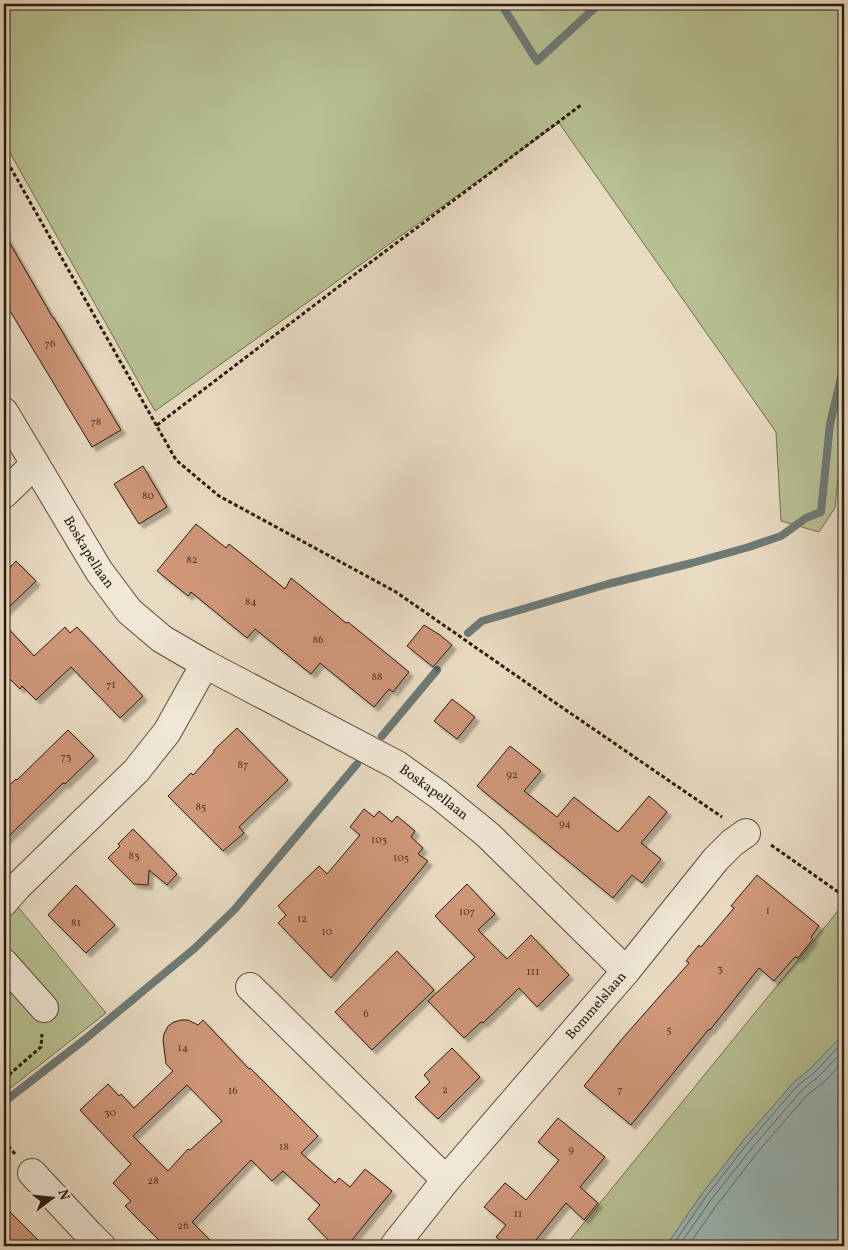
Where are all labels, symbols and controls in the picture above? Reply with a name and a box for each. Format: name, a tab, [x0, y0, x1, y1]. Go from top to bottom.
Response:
house number: 76	[45, 337, 56, 352]
house number: 78	[91, 415, 102, 430]
house number: 80	[142, 489, 154, 504]
street label: Boskapellaan	[59, 513, 119, 593]
house number: 82	[186, 553, 198, 568]
house number: 84	[245, 595, 257, 610]
house number: 86	[312, 633, 324, 648]
house number: 88	[371, 670, 383, 685]
house number: 71	[106, 678, 116, 693]
house number: 73	[61, 750, 72, 765]
house number: 87	[238, 758, 248, 773]
street label: Boskapellaan	[395, 760, 472, 825]
house number: 92	[506, 768, 518, 783]
house number: 85	[196, 800, 206, 815]
house number: 94	[559, 817, 571, 832]
house number: 103	[371, 833, 387, 848]
house number: 83	[128, 849, 140, 864]
house number: 105	[393, 851, 409, 866]
house number: 1	[766, 904, 770, 919]
house number: 107	[459, 905, 475, 920]
house number: 12	[297, 912, 307, 927]
house number: 81	[71, 916, 81, 931]
house number: 10	[322, 925, 333, 940]
house number: 3	[717, 962, 723, 977]
house number: 111	[527, 965, 539, 980]
street label: Bommelslaan	[561, 968, 631, 1044]
house number: 6	[363, 1007, 369, 1022]
house number: 5	[666, 1023, 672, 1038]
house number: 14	[178, 1041, 189, 1056]
house number: 2	[442, 1083, 448, 1098]
house number: 7	[617, 1083, 623, 1098]
house number: 16	[228, 1084, 238, 1099]
house number: 30	[104, 1106, 116, 1121]
house number: 18	[279, 1140, 289, 1155]
house number: 9	[568, 1143, 574, 1158]
north arrow	[28, 1172, 78, 1222]
house number: 28	[147, 1174, 159, 1189]
text: N	[53, 1187, 74, 1202]
house number: 11	[514, 1207, 522, 1222]
house number: 26	[177, 1219, 189, 1234]

